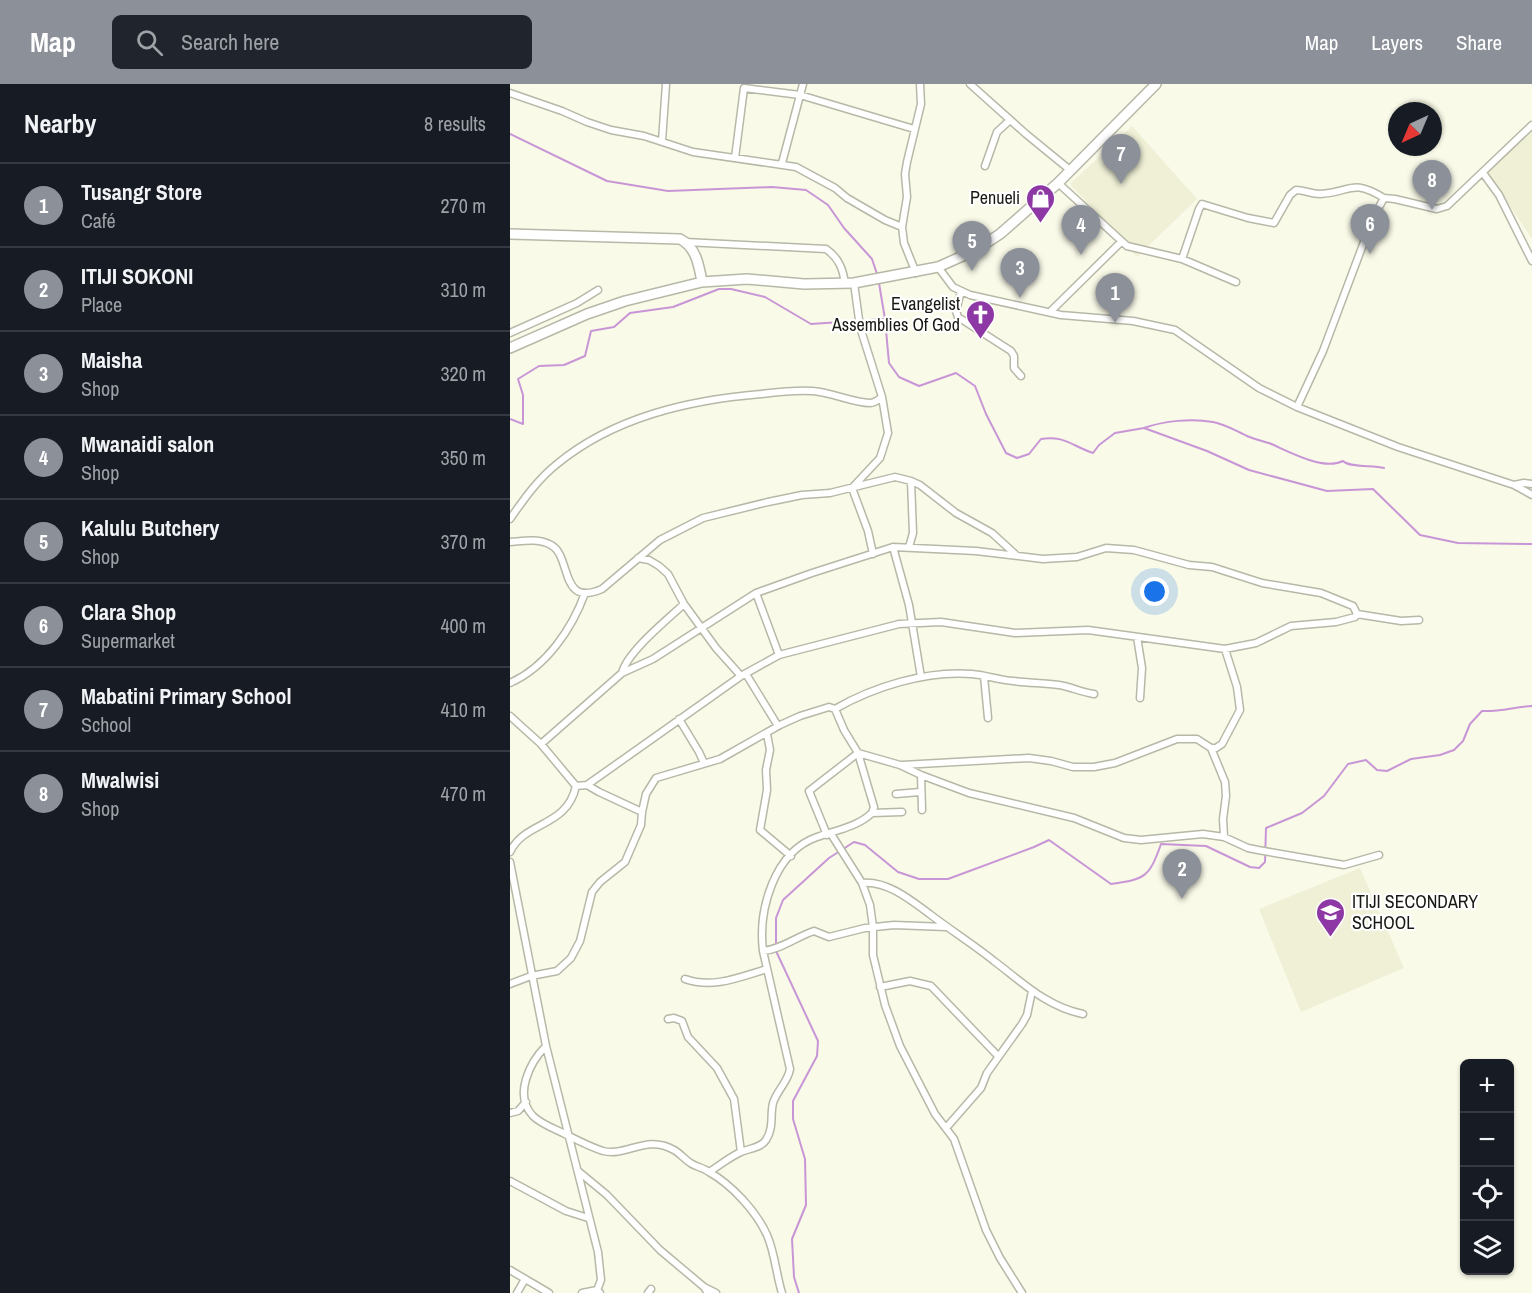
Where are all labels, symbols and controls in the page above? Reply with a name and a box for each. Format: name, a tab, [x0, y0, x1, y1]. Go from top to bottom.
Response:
search box	[112, 15, 532, 69]
text: Map	[30, 23, 76, 61]
icon: search	[133, 26, 166, 59]
text: Search here	[181, 27, 279, 57]
text: Map	[1305, 28, 1338, 57]
text: Layers	[1371, 28, 1423, 57]
text: Share	[1456, 28, 1502, 57]
north arrow	[1388, 102, 1442, 156]
text: Nearby	[24, 106, 96, 141]
text: 8 results	[424, 110, 486, 137]
pin: 7	[1102, 135, 1140, 184]
pin: 8	[1412, 160, 1452, 210]
text: Tusangr Store	[81, 177, 202, 207]
shop icon: Penueli	[1025, 182, 1057, 224]
place label: Penueli	[970, 185, 1020, 210]
text: 1	[39, 192, 48, 219]
text: 270 m	[440, 192, 486, 219]
pin: 6	[1350, 204, 1390, 254]
pin: 4	[1062, 206, 1100, 255]
text: Café	[81, 207, 116, 234]
pin: 5	[952, 222, 992, 271]
pin: 3	[1000, 248, 1040, 298]
text: ITIJI SOKONI	[81, 261, 193, 291]
pin: 1	[1096, 274, 1134, 323]
text: 2	[39, 276, 48, 303]
text: 310 m	[440, 276, 486, 303]
text: Place	[81, 291, 122, 318]
place label: Evangelist Assemblies Of God	[831, 291, 960, 337]
church icon: Evangelist Assemblies Of God	[965, 298, 997, 340]
text: Maisha	[81, 345, 142, 375]
text: 3	[39, 360, 48, 387]
text: 320 m	[440, 360, 486, 387]
text: Shop	[81, 375, 119, 402]
text: Mwanaidi salon	[81, 429, 214, 459]
text: 4	[39, 444, 48, 471]
text: 350 m	[440, 444, 486, 471]
text: Shop	[81, 459, 119, 486]
text: Kalulu Butchery	[81, 513, 219, 543]
text: 5	[39, 528, 48, 555]
text: 370 m	[440, 528, 486, 555]
text: Shop	[81, 543, 119, 570]
your location	[1140, 577, 1169, 606]
text: Clara Shop	[81, 597, 176, 627]
text: 6	[39, 612, 48, 639]
text: 400 m	[440, 612, 486, 639]
text: Supermarket	[81, 627, 175, 654]
text: Mabatini Primary School	[81, 681, 292, 711]
text: 7	[39, 696, 48, 723]
text: 410 m	[440, 696, 486, 723]
text: School	[81, 711, 131, 738]
text: Mwalwisi	[81, 765, 159, 795]
text: 8	[39, 780, 48, 807]
text: 470 m	[440, 780, 486, 807]
text: Shop	[81, 795, 119, 822]
pin: 2	[1162, 850, 1202, 899]
place label: ITIJI SECONDARY SCHOOL	[1352, 889, 1478, 935]
school or university icon: ITIJI SECONDARY SCHOOL	[1315, 896, 1347, 938]
map controls	[1460, 1059, 1514, 1275]
button: +	[1460, 1059, 1514, 1113]
button: −	[1460, 1113, 1514, 1167]
button: locate	[1460, 1167, 1514, 1221]
button: layers	[1460, 1221, 1514, 1275]

